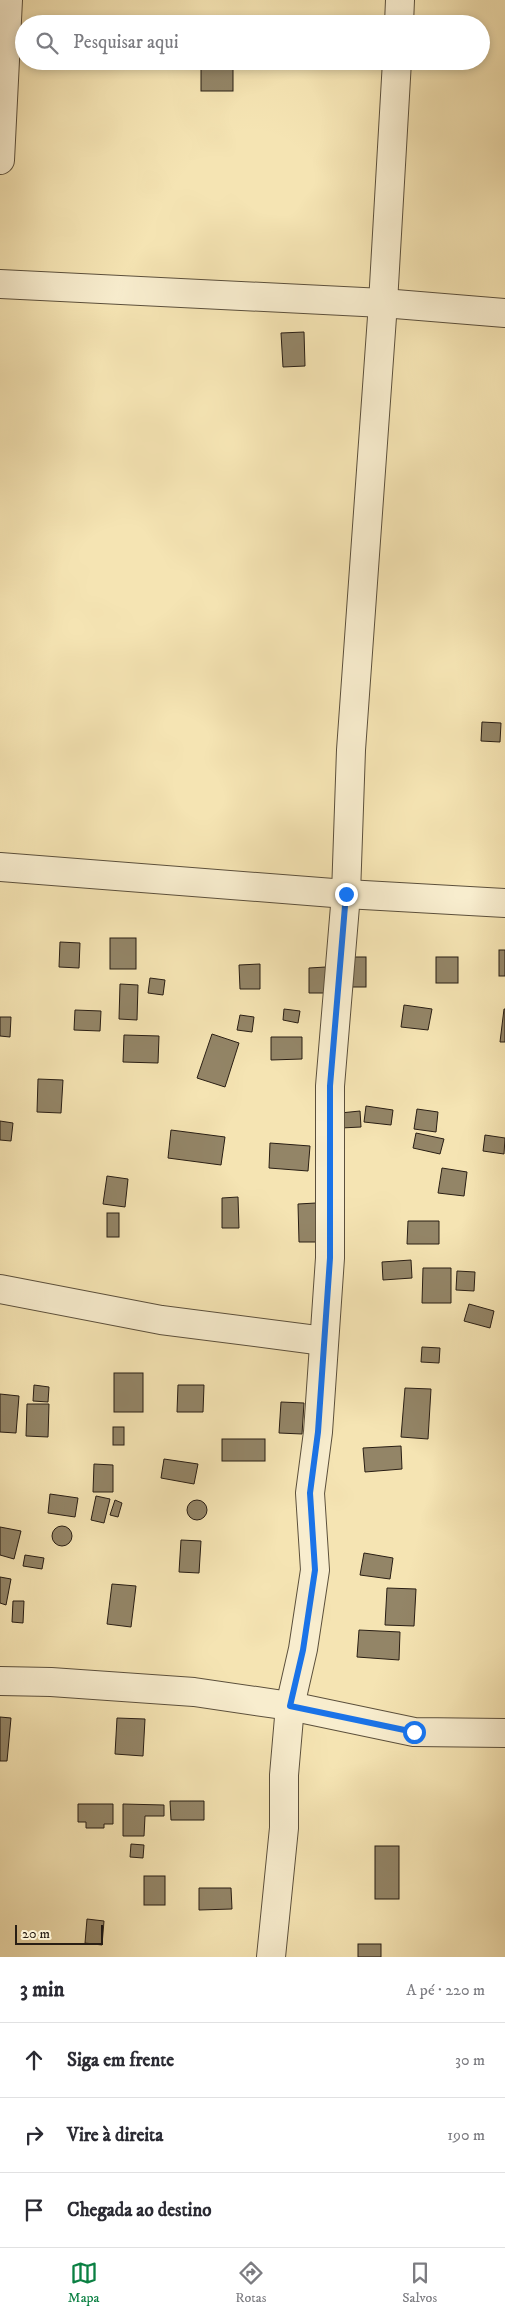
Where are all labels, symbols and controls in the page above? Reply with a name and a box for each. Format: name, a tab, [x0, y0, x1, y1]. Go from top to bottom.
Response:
search box	[15, 15, 490, 70]
icon: search	[33, 29, 61, 57]
text: Pesquisar aqui	[73, 31, 179, 54]
route end	[335, 883, 358, 906]
route start	[403, 1721, 426, 1744]
scale bar	[15, 1922, 102, 1945]
text: 20 m	[22, 1925, 50, 1943]
text: 3 min	[20, 1977, 65, 2003]
text: A pé · 220 m	[406, 1980, 485, 2000]
icon: ahead	[20, 2046, 48, 2074]
text: Siga em frente	[67, 2049, 174, 2072]
text: 30 m	[455, 2050, 485, 2070]
icon: right	[20, 2121, 48, 2149]
text: Vire à direita	[67, 2124, 163, 2147]
text: 190 m	[447, 2125, 485, 2145]
icon: arrive	[20, 2196, 48, 2224]
text: Chegada ao destino	[67, 2199, 212, 2222]
tab: Mapa	[68, 2259, 100, 2307]
tab: Rotas	[235, 2259, 266, 2307]
tab: Salvos	[402, 2259, 437, 2307]

